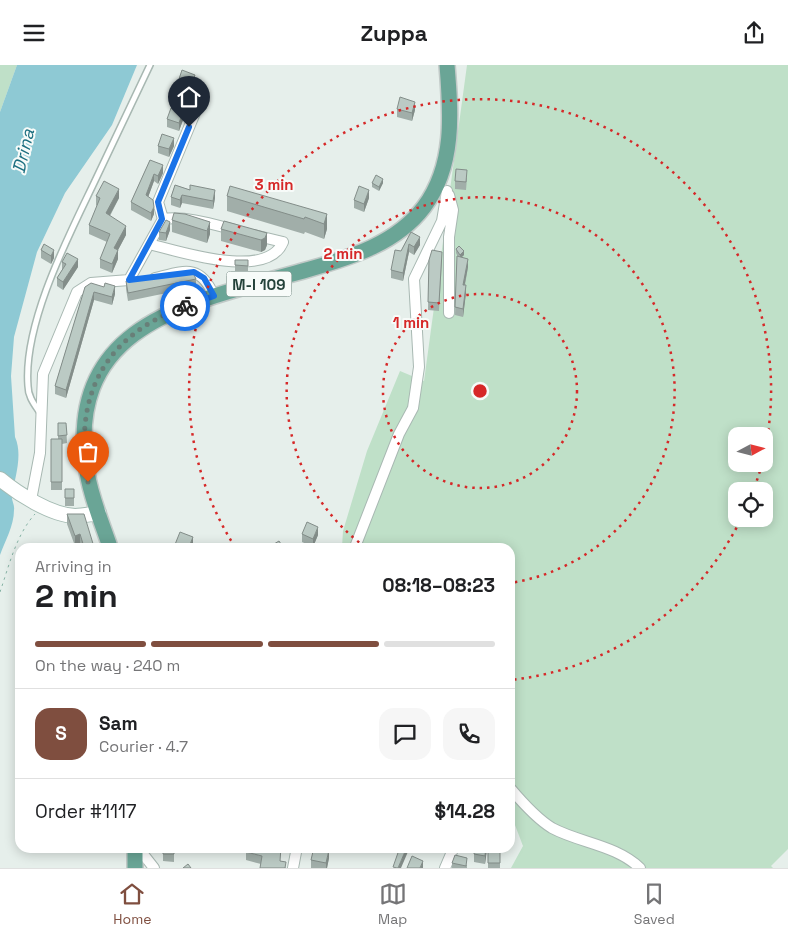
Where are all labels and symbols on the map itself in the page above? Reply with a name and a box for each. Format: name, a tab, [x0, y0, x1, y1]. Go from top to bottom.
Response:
pin	[168, 76, 210, 127]
water label: Drina	[7, 126, 39, 175]
text: 3 min	[255, 175, 293, 194]
text: 2 min	[324, 244, 362, 263]
road number: M-I 109	[226, 271, 292, 297]
courier	[160, 281, 210, 331]
text: 1 min	[393, 313, 429, 332]
centre of rings	[471, 382, 489, 400]
north arrow	[728, 427, 772, 473]
pin	[67, 431, 109, 482]

